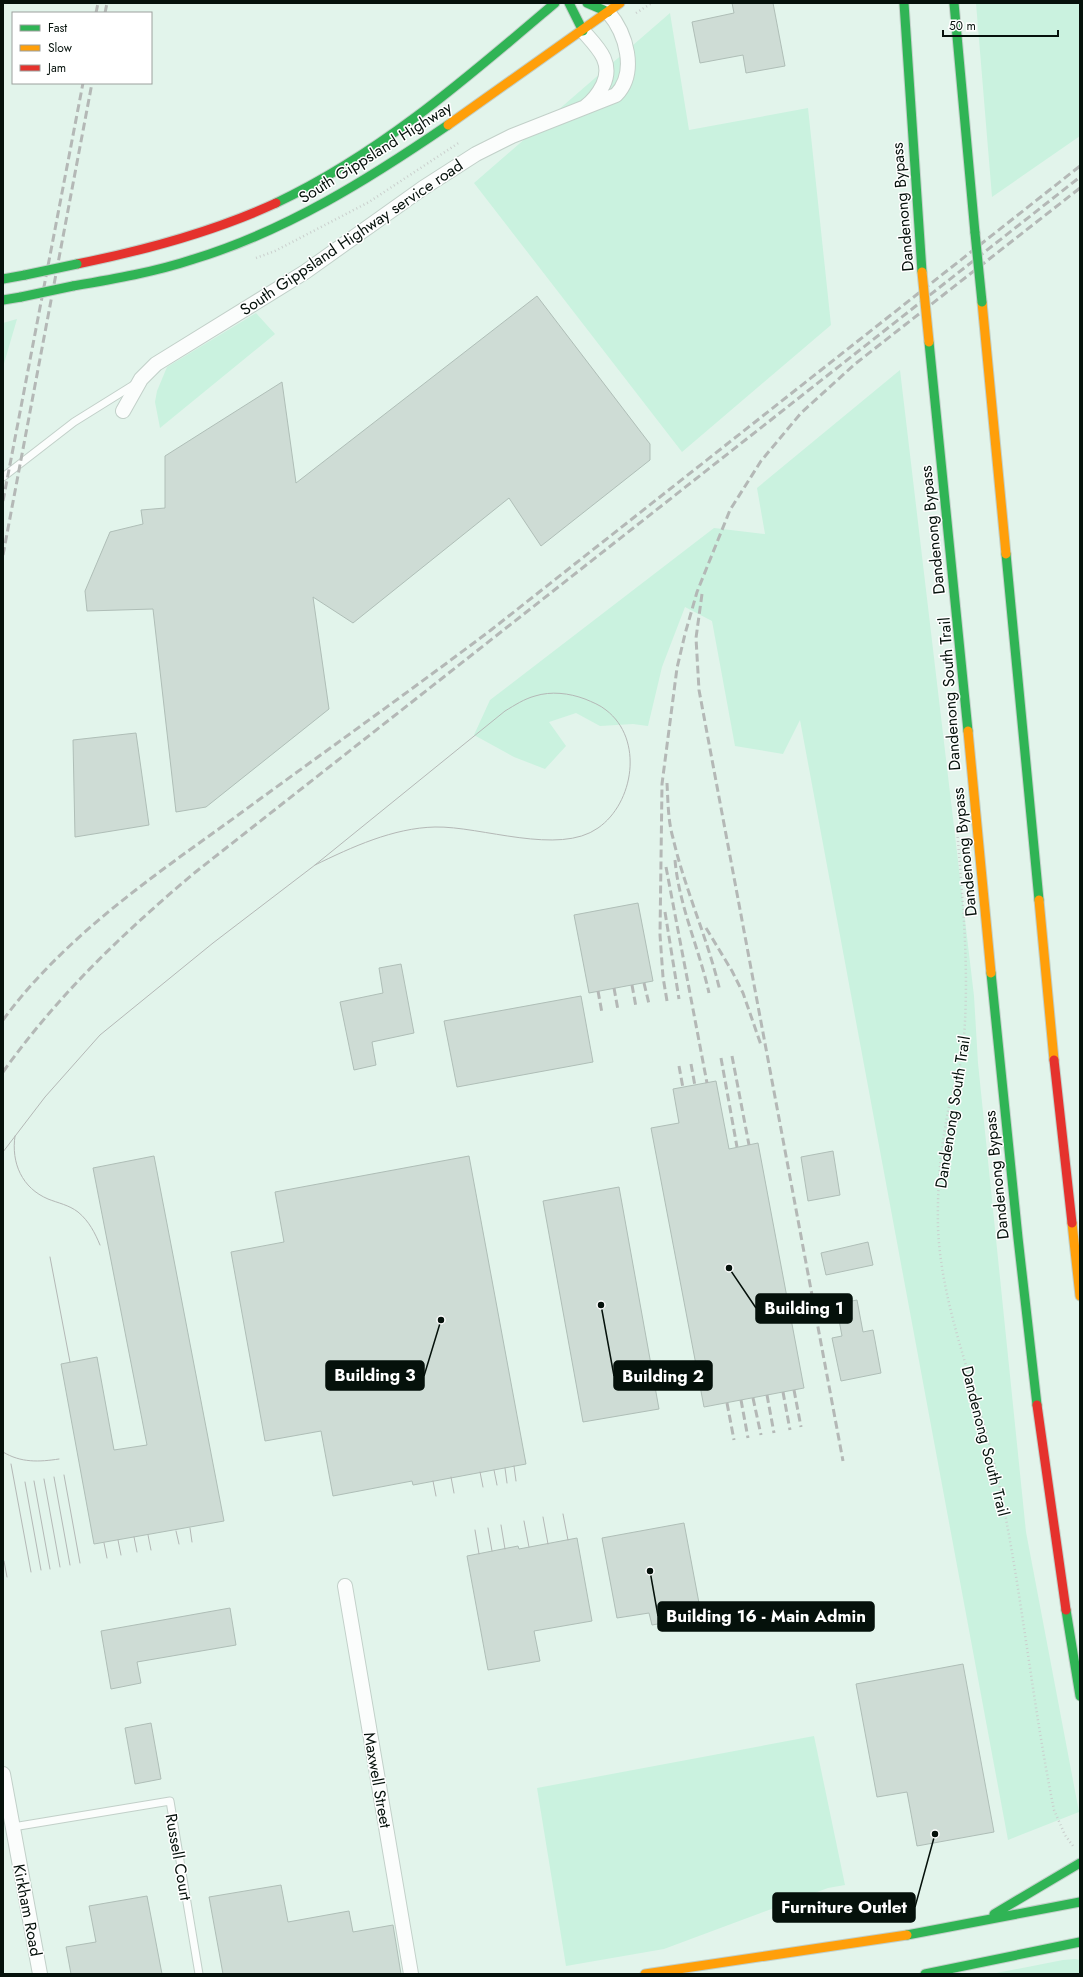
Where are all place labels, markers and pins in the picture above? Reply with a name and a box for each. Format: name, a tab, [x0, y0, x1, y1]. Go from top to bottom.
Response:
callout: Building 1	[756, 1294, 852, 1323]
callout: Building 3	[326, 1361, 424, 1390]
callout: Building 2	[614, 1361, 712, 1390]
callout: Building 16 - Main Admin	[658, 1602, 874, 1631]
callout: Furniture Outlet	[773, 1893, 915, 1922]

